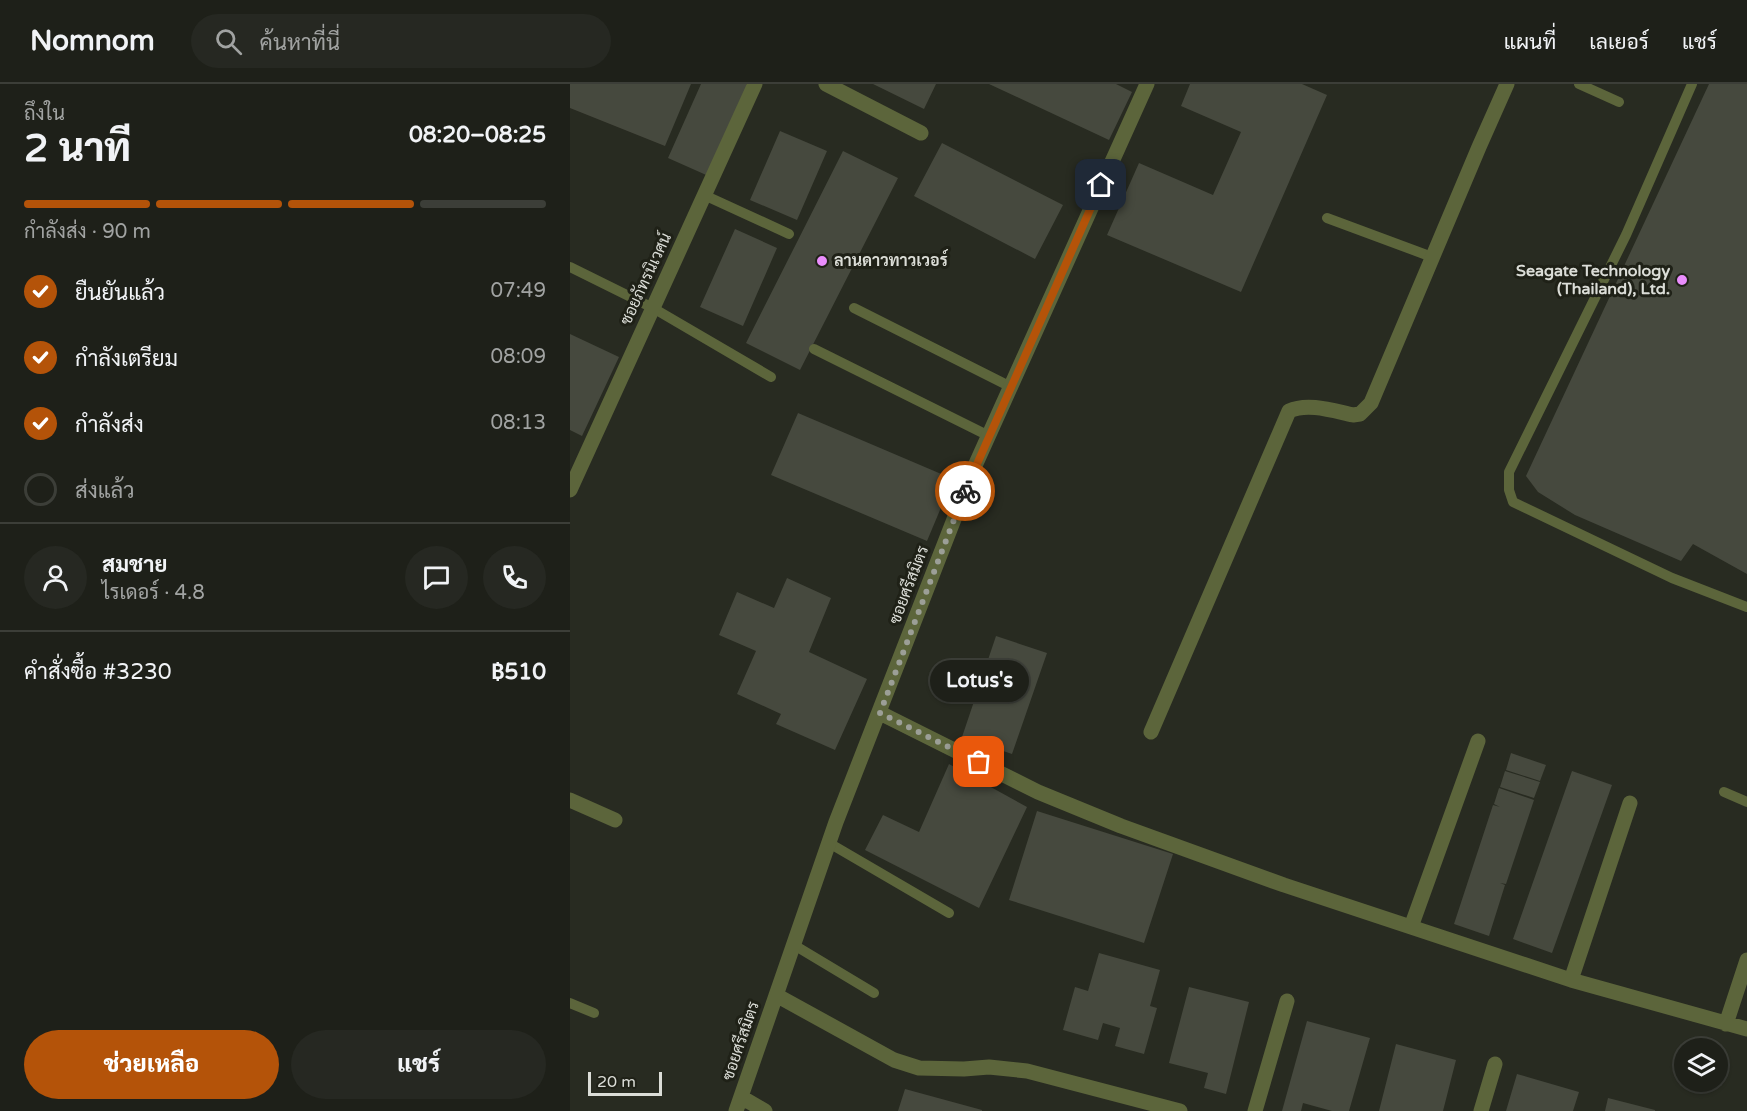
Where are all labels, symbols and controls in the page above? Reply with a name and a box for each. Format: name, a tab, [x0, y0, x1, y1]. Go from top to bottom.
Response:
search box	[191, 14, 611, 68]
text: Nomnom	[30, 24, 155, 58]
icon: search	[212, 25, 245, 58]
text: ค้นหาที่นี่	[260, 30, 340, 56]
text: แผนที่	[1504, 30, 1556, 55]
text: เลเยอร์	[1589, 30, 1649, 55]
text: แชร์	[1682, 30, 1717, 55]
text: ถึงใน	[24, 102, 65, 126]
text: 08:20–08:25	[409, 122, 546, 148]
text: 2 นาที	[24, 125, 131, 172]
pin	[1075, 159, 1126, 210]
icon: home	[1084, 168, 1117, 201]
text: กำลังส่ง · 90 m	[24, 220, 151, 244]
street label: ซอยภัทรนิเวศน์	[613, 228, 676, 328]
place label: ลานดาวทาวเวอร์	[834, 249, 949, 271]
marker: ลานดาวทาวเวอร์	[815, 254, 829, 268]
place label: Seagate Technology (Thailand), Ltd.	[1516, 261, 1670, 299]
marker: Seagate Technology (Thailand), Ltd.	[1675, 273, 1689, 287]
icon: check	[24, 275, 57, 308]
text: 07:49	[491, 279, 546, 303]
text: ยืนยันแล้ว	[75, 280, 165, 306]
icon: check	[24, 341, 57, 374]
text: 08:09	[491, 345, 546, 369]
text: กำลังเตรียม	[75, 346, 178, 372]
icon: check	[24, 407, 57, 440]
text: 08:13	[491, 411, 546, 435]
text: กำลังส่ง	[75, 412, 144, 438]
courier	[935, 461, 995, 521]
icon: bike	[949, 475, 982, 508]
text: ส่งแล้ว	[75, 478, 135, 504]
street label: ซอยศรีสมิตร	[883, 542, 933, 627]
button: person	[24, 546, 87, 609]
button: chat	[405, 546, 468, 609]
button: phone	[483, 546, 546, 609]
text: สมชาย	[102, 552, 168, 578]
text: ไรเดอร์ · 4.8	[102, 581, 205, 605]
text: คำสั่งซื้อ #3230	[24, 659, 172, 685]
text: ฿510	[491, 659, 546, 685]
callout: Lotus's	[930, 660, 1028, 702]
text: Lotus's	[946, 669, 1013, 693]
pin	[953, 736, 1004, 787]
icon: bag	[962, 745, 995, 778]
street label: ซอยศรีสมิตร	[716, 998, 764, 1083]
button: ช่วยเหลือ	[24, 1030, 279, 1099]
button: แชร์	[291, 1030, 546, 1099]
map controls	[1674, 1038, 1728, 1092]
button: layers	[1674, 1038, 1728, 1092]
scale bar	[588, 1069, 662, 1096]
text: 20 m	[597, 1072, 636, 1092]

